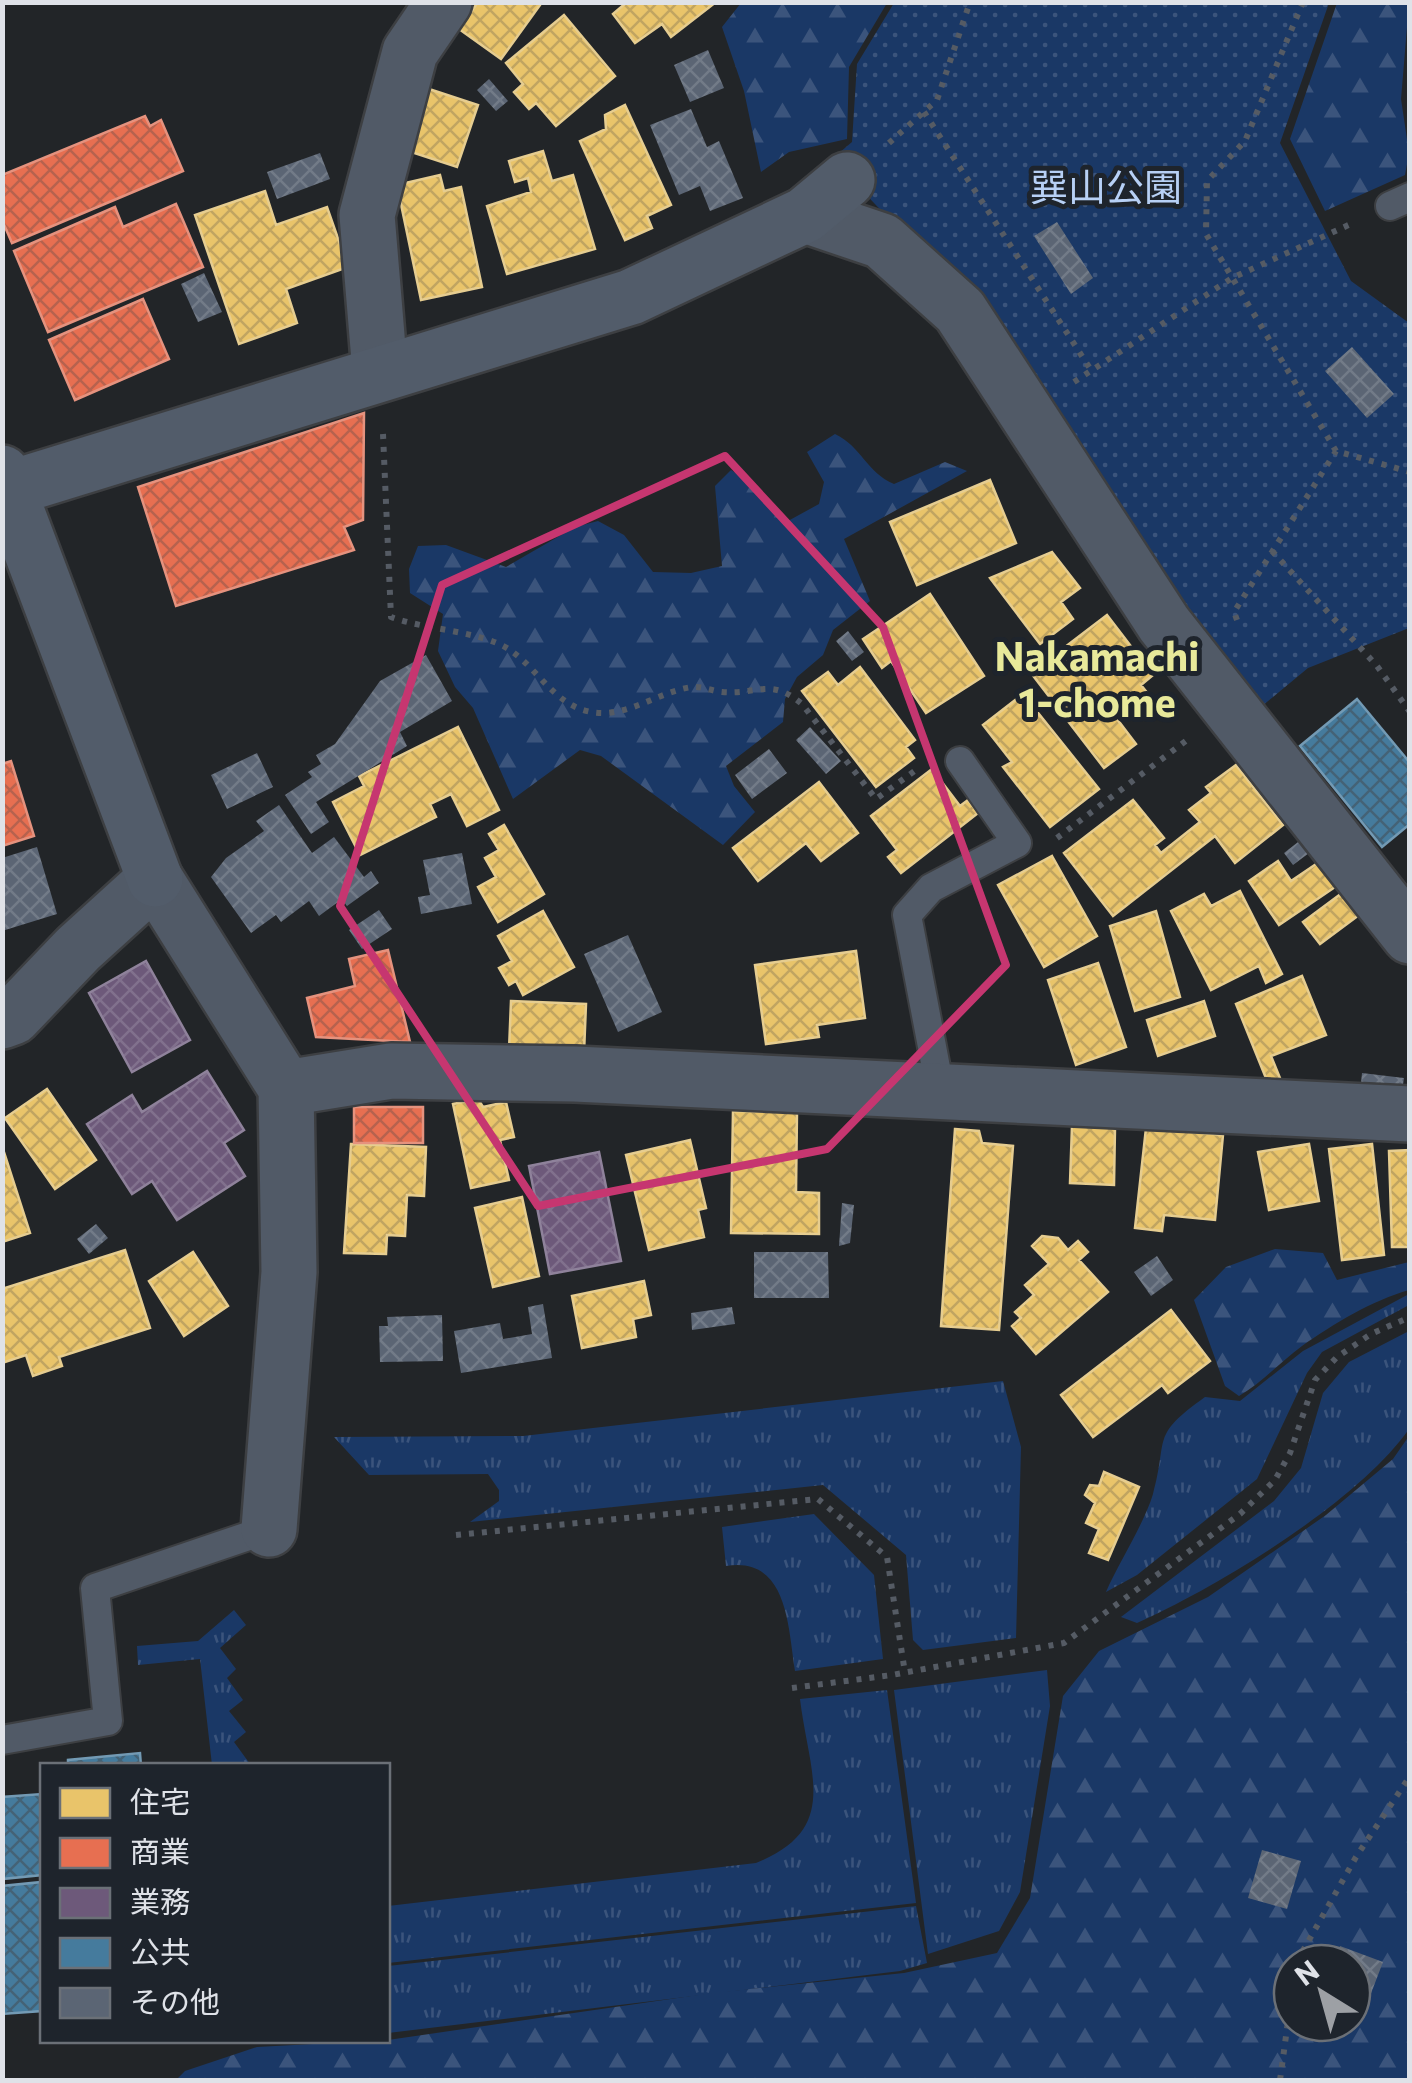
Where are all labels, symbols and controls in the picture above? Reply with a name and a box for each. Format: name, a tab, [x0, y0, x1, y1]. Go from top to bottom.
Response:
park label: 巽山公園	[1030, 162, 1182, 209]
district label: Nakamachi 1-chome	[995, 630, 1199, 725]
legend	[40, 1763, 390, 2043]
text: 住宅	[130, 1782, 190, 1819]
text: 商業	[130, 1832, 190, 1869]
text: 業務	[130, 1882, 190, 1919]
text: 公共	[130, 1932, 190, 1969]
north arrow	[1272, 1943, 1372, 2043]
text: N	[1288, 1952, 1325, 1992]
text: その他	[130, 1982, 220, 2019]

